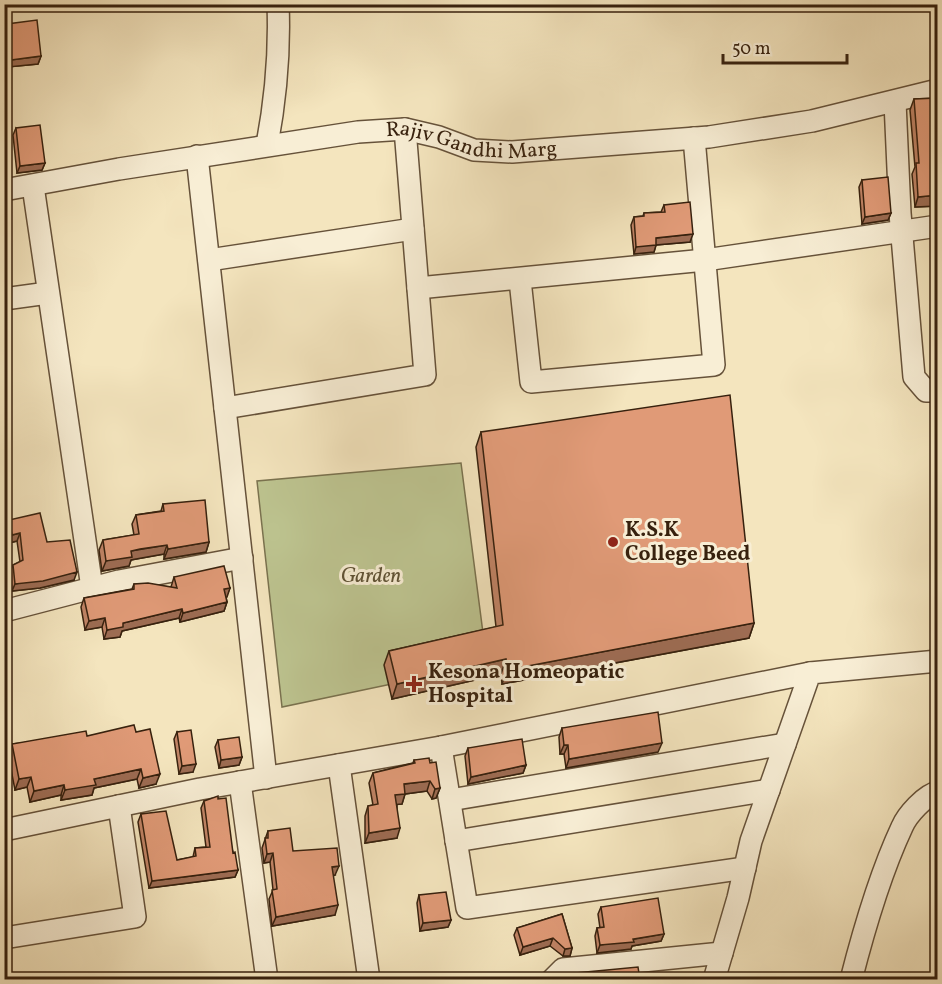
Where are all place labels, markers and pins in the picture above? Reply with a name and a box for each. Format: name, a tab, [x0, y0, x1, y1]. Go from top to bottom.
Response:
place label: K.S.K College Beed	[625, 516, 750, 569]
marker: K.S.K College Beed	[606, 535, 620, 549]
place label: Kesona Homeopatic Hospital	[428, 658, 625, 711]
marker: Kesona Homeopatic Hospital	[405, 675, 423, 693]

